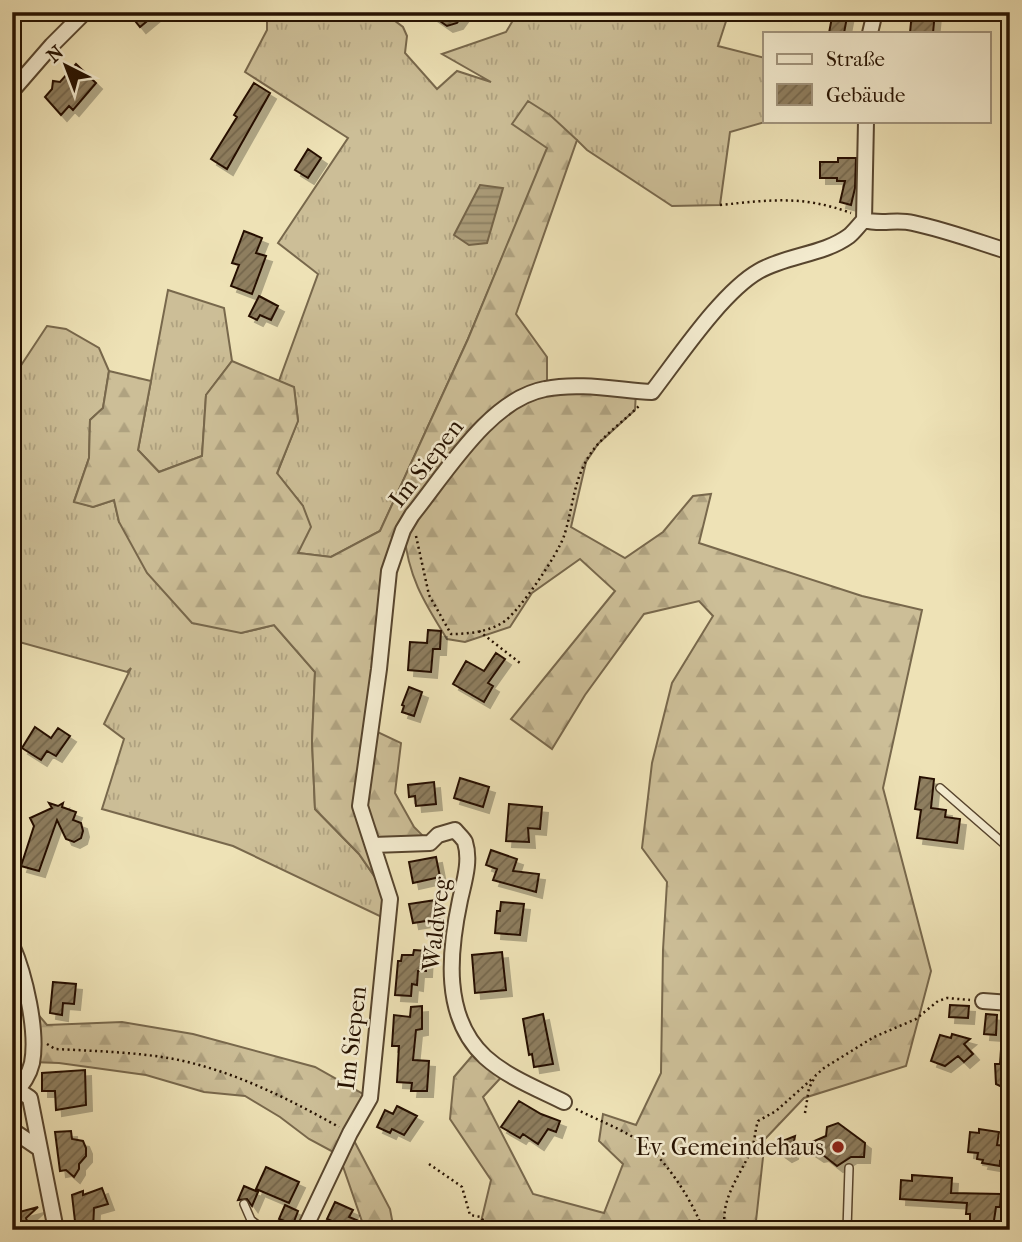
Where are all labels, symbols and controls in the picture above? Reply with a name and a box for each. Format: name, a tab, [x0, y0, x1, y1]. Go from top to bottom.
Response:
north arrow	[32, 32, 102, 102]
legend	[763, 32, 990, 122]
text: N	[43, 41, 68, 67]
text: Straße	[826, 47, 885, 71]
text: Gebäude	[826, 83, 906, 107]
street label: Im Siepen	[383, 413, 469, 513]
street label: Waldweg	[416, 874, 456, 974]
street label: Im Siepen	[332, 984, 372, 1092]
place label: Ev. Gemeindehaus	[636, 1133, 824, 1161]
marker: Ev. Gemeindehaus	[830, 1139, 846, 1155]

